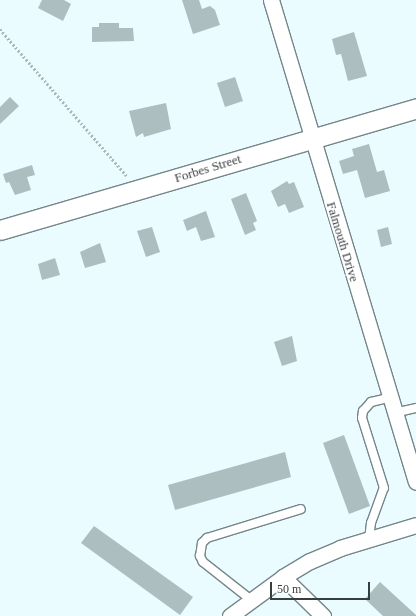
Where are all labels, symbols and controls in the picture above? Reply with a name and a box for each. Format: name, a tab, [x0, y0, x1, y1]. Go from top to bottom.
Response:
street label: Forbes Street	[173, 151, 243, 187]
street label: Falmouth Drive	[322, 200, 362, 284]
scale bar	[272, 574, 372, 600]
text: 50 m	[277, 582, 301, 596]

